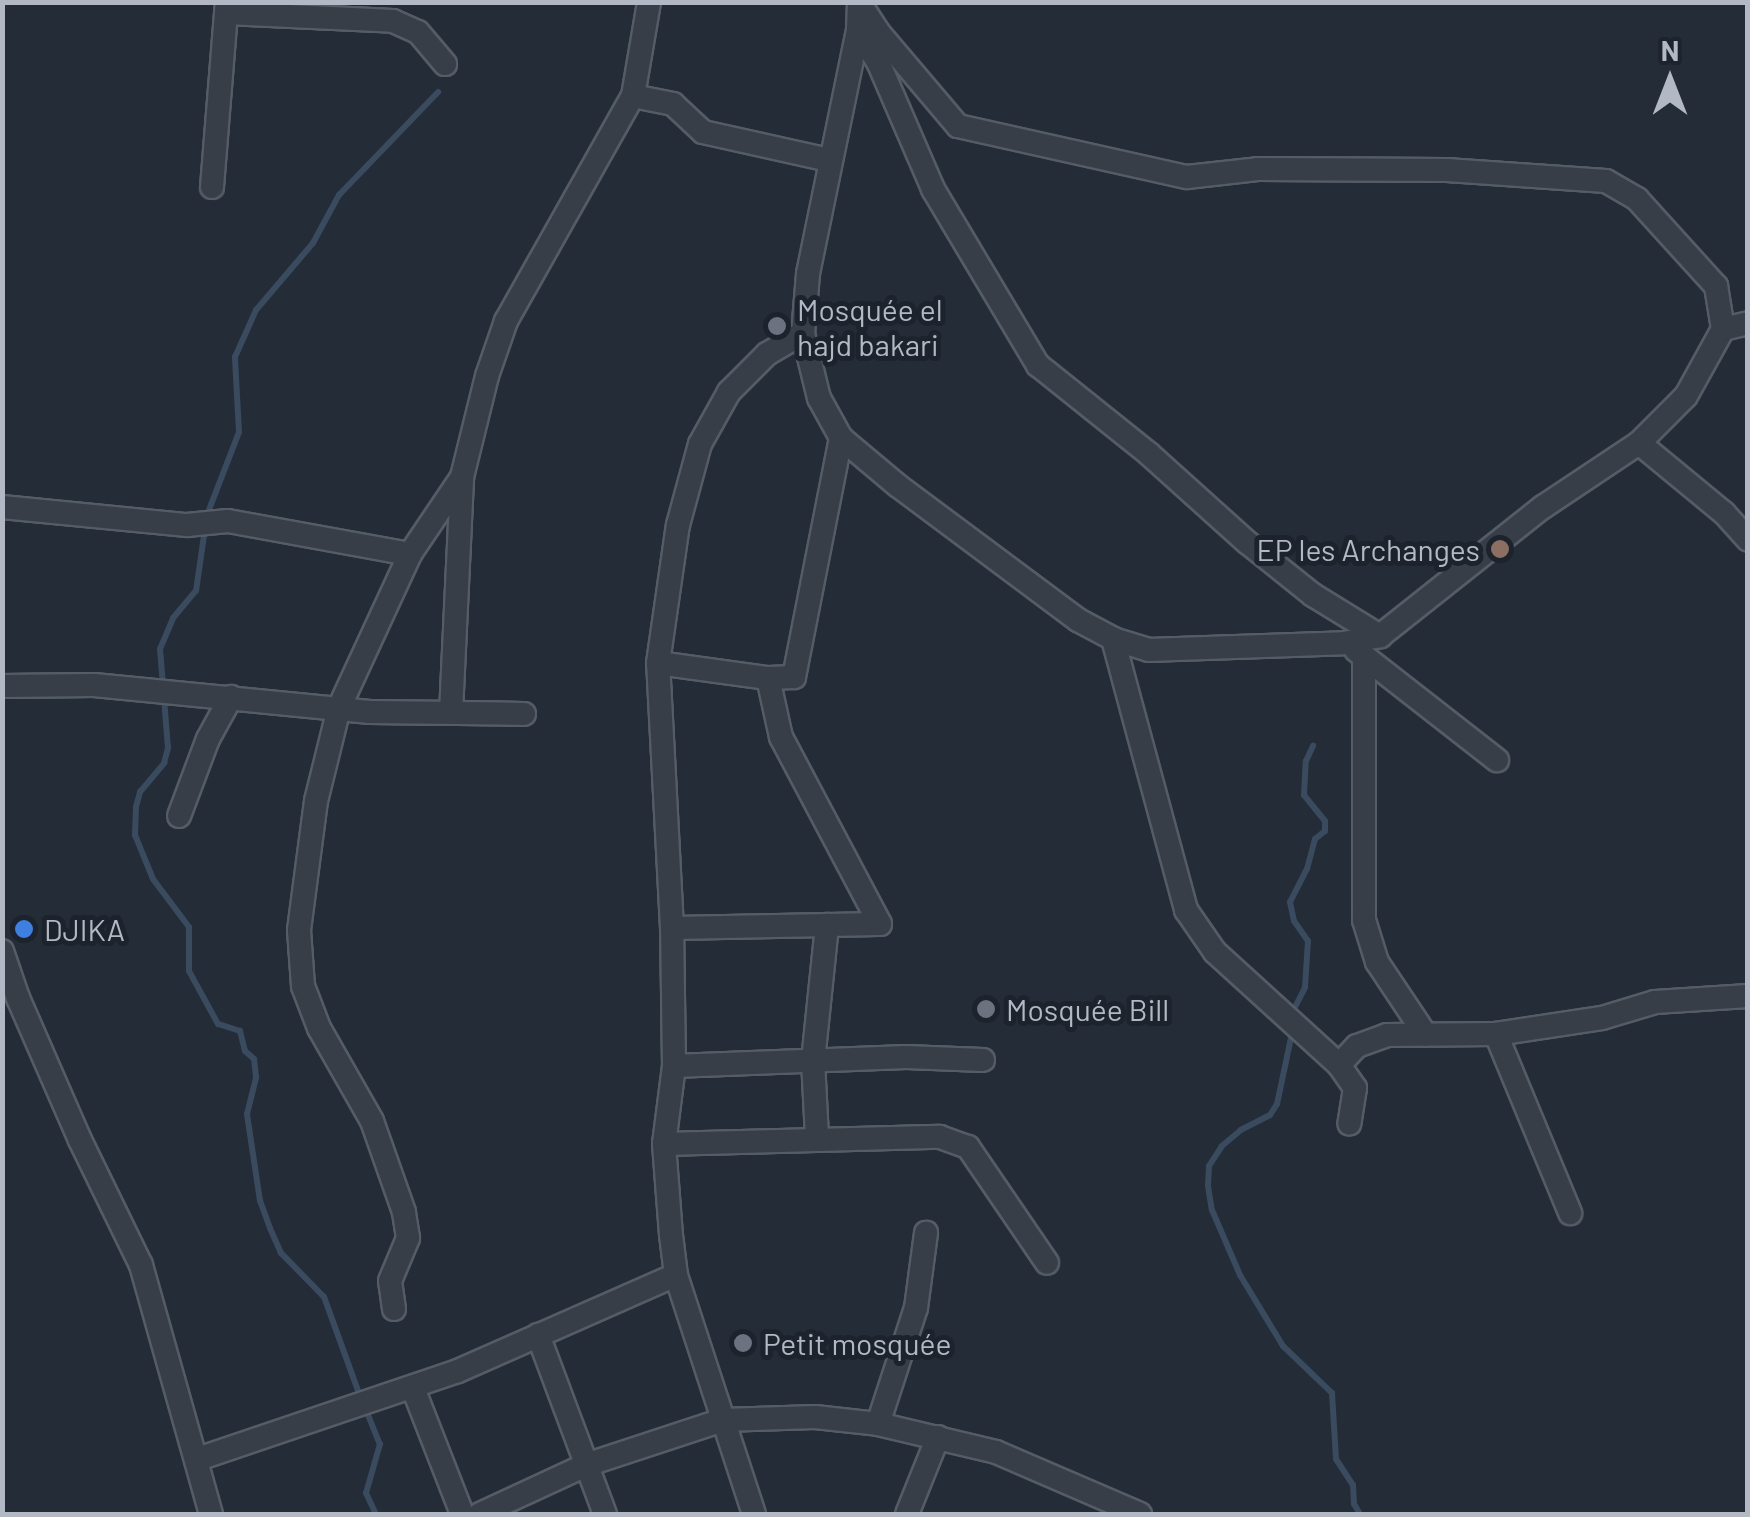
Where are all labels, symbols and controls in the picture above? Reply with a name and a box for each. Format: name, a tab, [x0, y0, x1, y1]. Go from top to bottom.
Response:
north arrow	[1620, 30, 1720, 130]
text: N	[1661, 33, 1679, 67]
place label: Mosquée el hajd bakari	[797, 291, 943, 362]
marker: Mosquée el hajd bakari	[766, 315, 788, 337]
place label: EP les Archanges	[1257, 531, 1480, 567]
marker: EP les Archanges	[1489, 538, 1511, 560]
place label: DJIKA	[44, 911, 125, 947]
marker: DJIKA	[13, 918, 35, 940]
place label: Mosquée Bill	[1006, 991, 1169, 1027]
marker: Mosquée Bill	[975, 998, 997, 1020]
place label: Petit mosquée	[763, 1325, 951, 1361]
marker: Petit mosquée	[732, 1332, 754, 1354]

